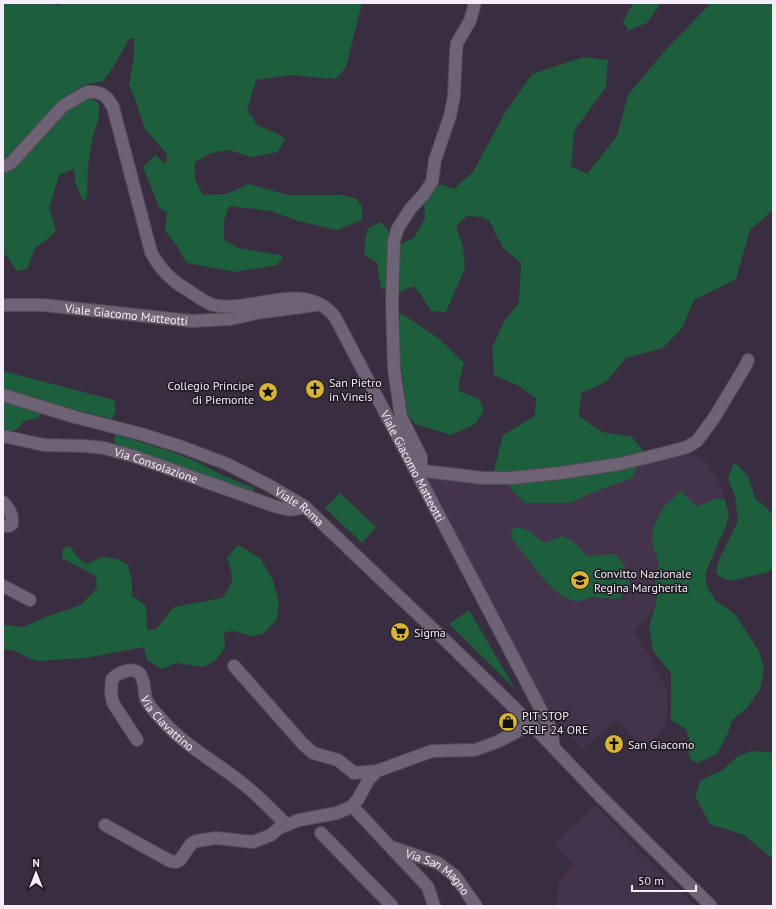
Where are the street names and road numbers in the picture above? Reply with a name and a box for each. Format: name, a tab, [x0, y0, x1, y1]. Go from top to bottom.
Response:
street label: Viale Giacomo Matteotti	[63, 300, 189, 328]
street label: Viale Giacomo Matteotti	[377, 407, 448, 524]
street label: Via Consolazione	[112, 443, 200, 486]
street label: Viale Roma	[272, 483, 328, 529]
street label: Via Ciavattino	[137, 692, 198, 754]
street label: Via San Magno	[403, 845, 473, 898]

